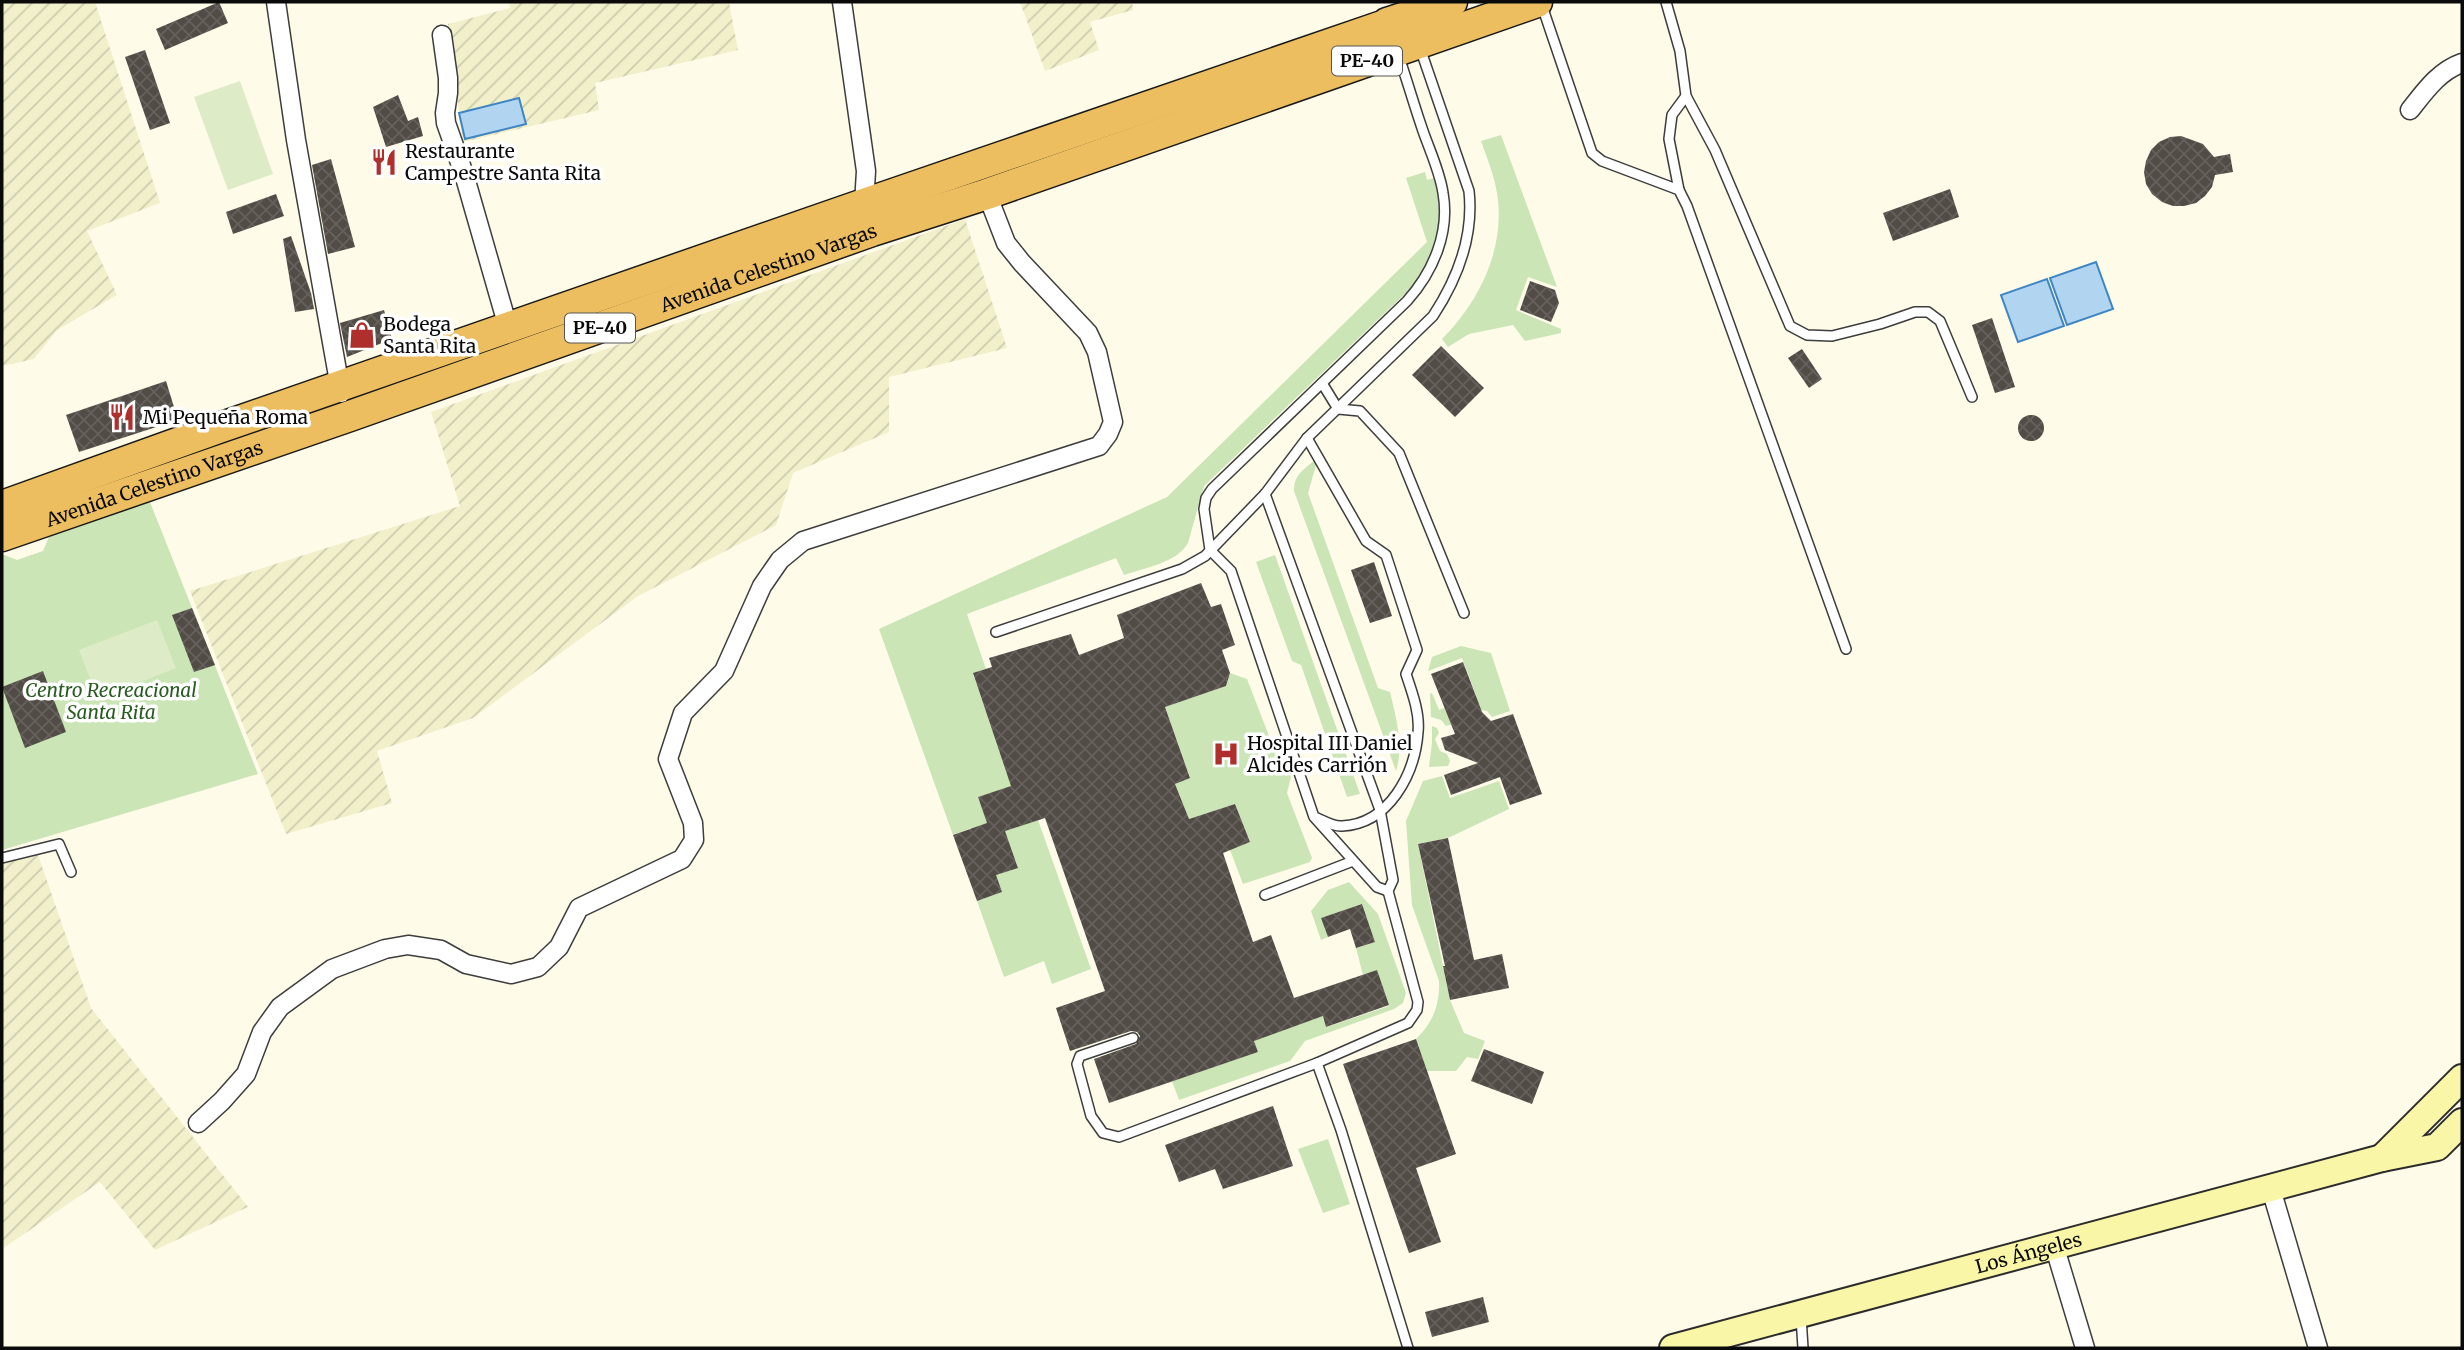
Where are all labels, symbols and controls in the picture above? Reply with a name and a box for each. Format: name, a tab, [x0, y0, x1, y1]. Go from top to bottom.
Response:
road number: PE-40	[1332, 46, 1402, 76]
place label: Restaurante Campestre Santa Rita	[405, 139, 601, 185]
restaurant icon: Restaurante Campestre Santa Rita	[369, 147, 399, 177]
street label: Avenida Celestino Vargas	[656, 218, 880, 317]
place label: Bodega Santa Rita	[383, 312, 476, 358]
road number: PE-40	[565, 314, 635, 342]
shop icon: Bodega Santa Rita	[347, 320, 377, 350]
restaurant icon: Mi Pequeña Roma	[107, 402, 137, 432]
place label: Mi Pequeña Roma	[143, 405, 308, 429]
street label: Avenida Celestino Vargas	[42, 435, 266, 532]
park label: Centro Recreacional Santa Rita	[25, 678, 197, 724]
place label: Hospital III Daniel Alcides Carrión	[1246, 731, 1413, 777]
hospital icon: Hospital III Daniel Alcides Carrión	[1211, 739, 1241, 769]
street label: Los Ángeles	[1973, 1227, 2084, 1278]

